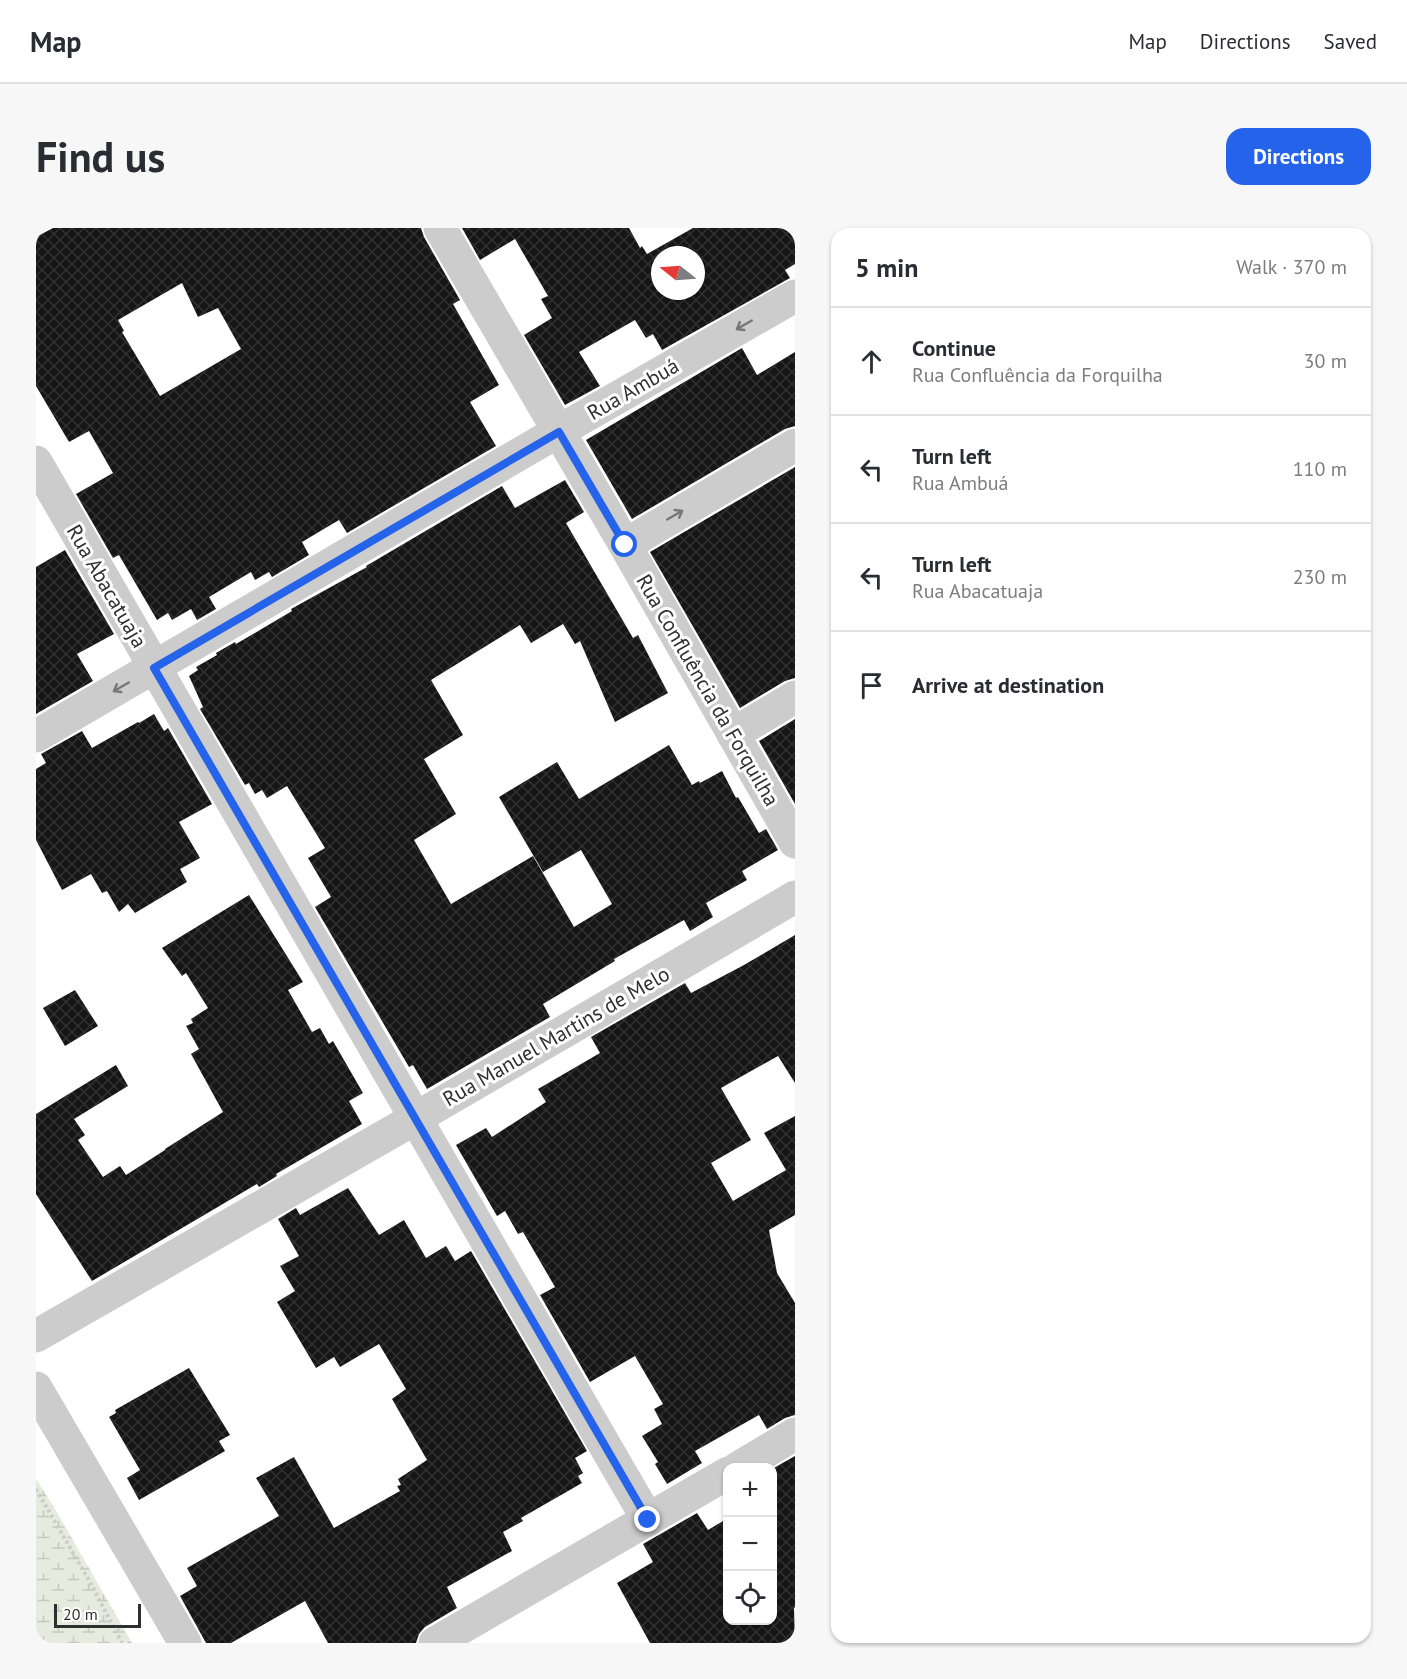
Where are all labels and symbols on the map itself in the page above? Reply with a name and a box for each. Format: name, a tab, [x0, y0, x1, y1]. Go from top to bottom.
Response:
north arrow	[651, 246, 705, 300]
one-way arrow	[736, 320, 753, 332]
street label: Rua Ambuá	[582, 352, 684, 426]
one-way arrow	[666, 509, 683, 521]
street label: Rua Abacatuaja	[61, 520, 153, 652]
route start	[611, 531, 637, 557]
street label: Rua Confluência da Forquilha	[630, 569, 786, 811]
one-way arrow	[113, 681, 130, 693]
street label: Rua Manuel Martins de Melo	[438, 960, 674, 1112]
route end	[634, 1506, 660, 1532]
scale bar	[54, 1601, 141, 1628]

